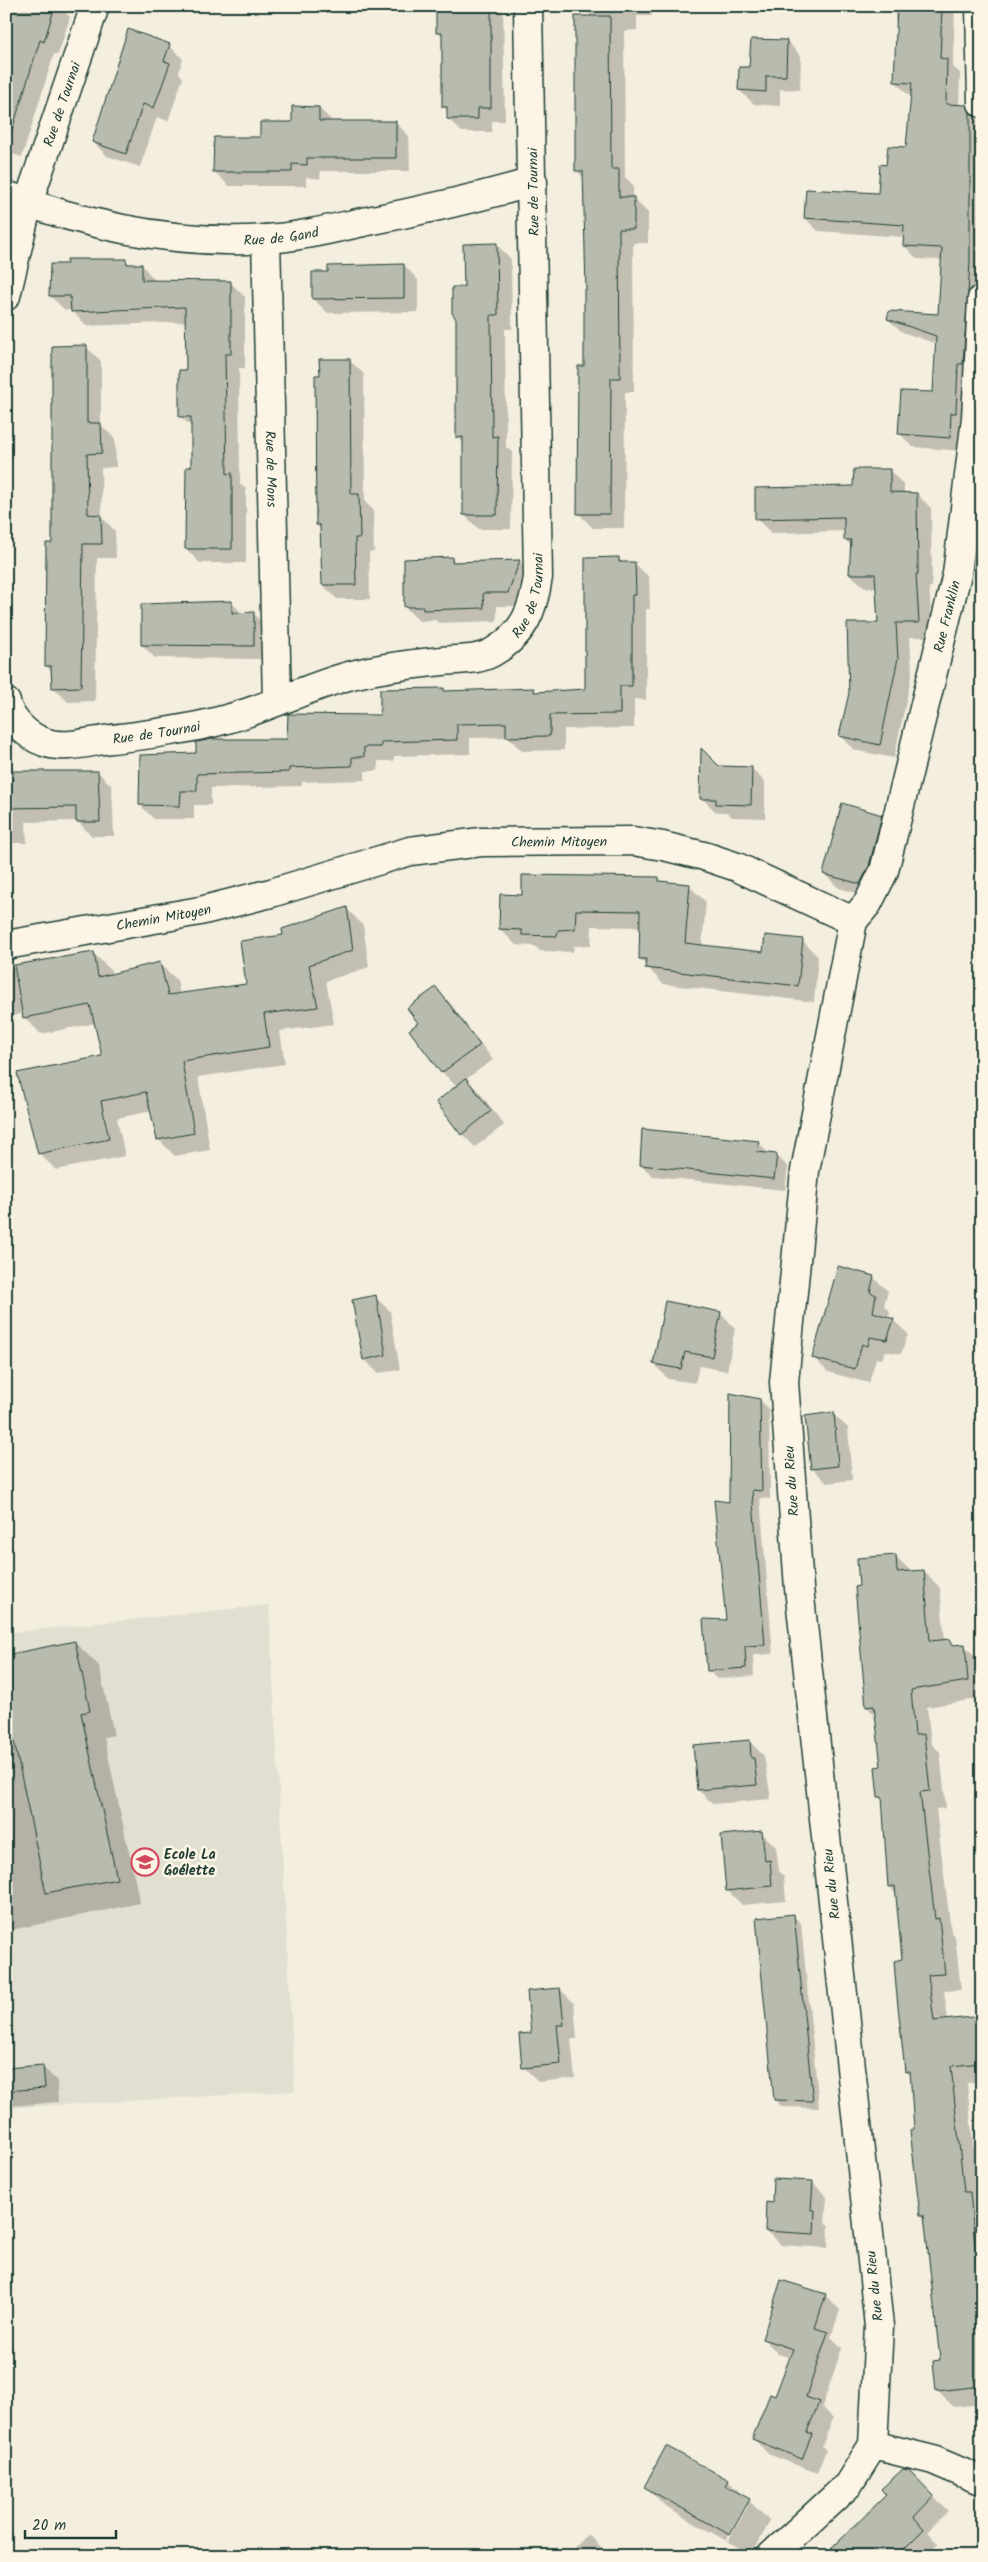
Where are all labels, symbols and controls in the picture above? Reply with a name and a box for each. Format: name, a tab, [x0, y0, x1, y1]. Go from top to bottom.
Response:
street label: Rue de Tournai	[38, 58, 87, 150]
street label: Rue de Tournai	[522, 147, 546, 236]
street label: Rue de Gand	[243, 222, 322, 252]
street label: Rue de Mons	[259, 430, 282, 508]
street label: Rue de Tournai	[507, 552, 550, 643]
street label: Rue Franklin	[928, 578, 967, 655]
street label: Rue de Tournai	[111, 716, 203, 751]
street label: Chemin Mitoyen	[511, 831, 607, 854]
street label: Chemin Mitoyen	[114, 899, 214, 938]
street label: Rue du Rieu	[779, 1445, 805, 1517]
place label: Ecole La Goélette	[164, 1844, 216, 1882]
school or university icon: Ecole La Goélette	[130, 1847, 160, 1877]
street label: Rue du Rieu	[817, 1847, 847, 1920]
street label: Rue du Rieu	[860, 2249, 890, 2322]
scale bar	[25, 2507, 116, 2539]
text: 20 m	[32, 2514, 66, 2538]

